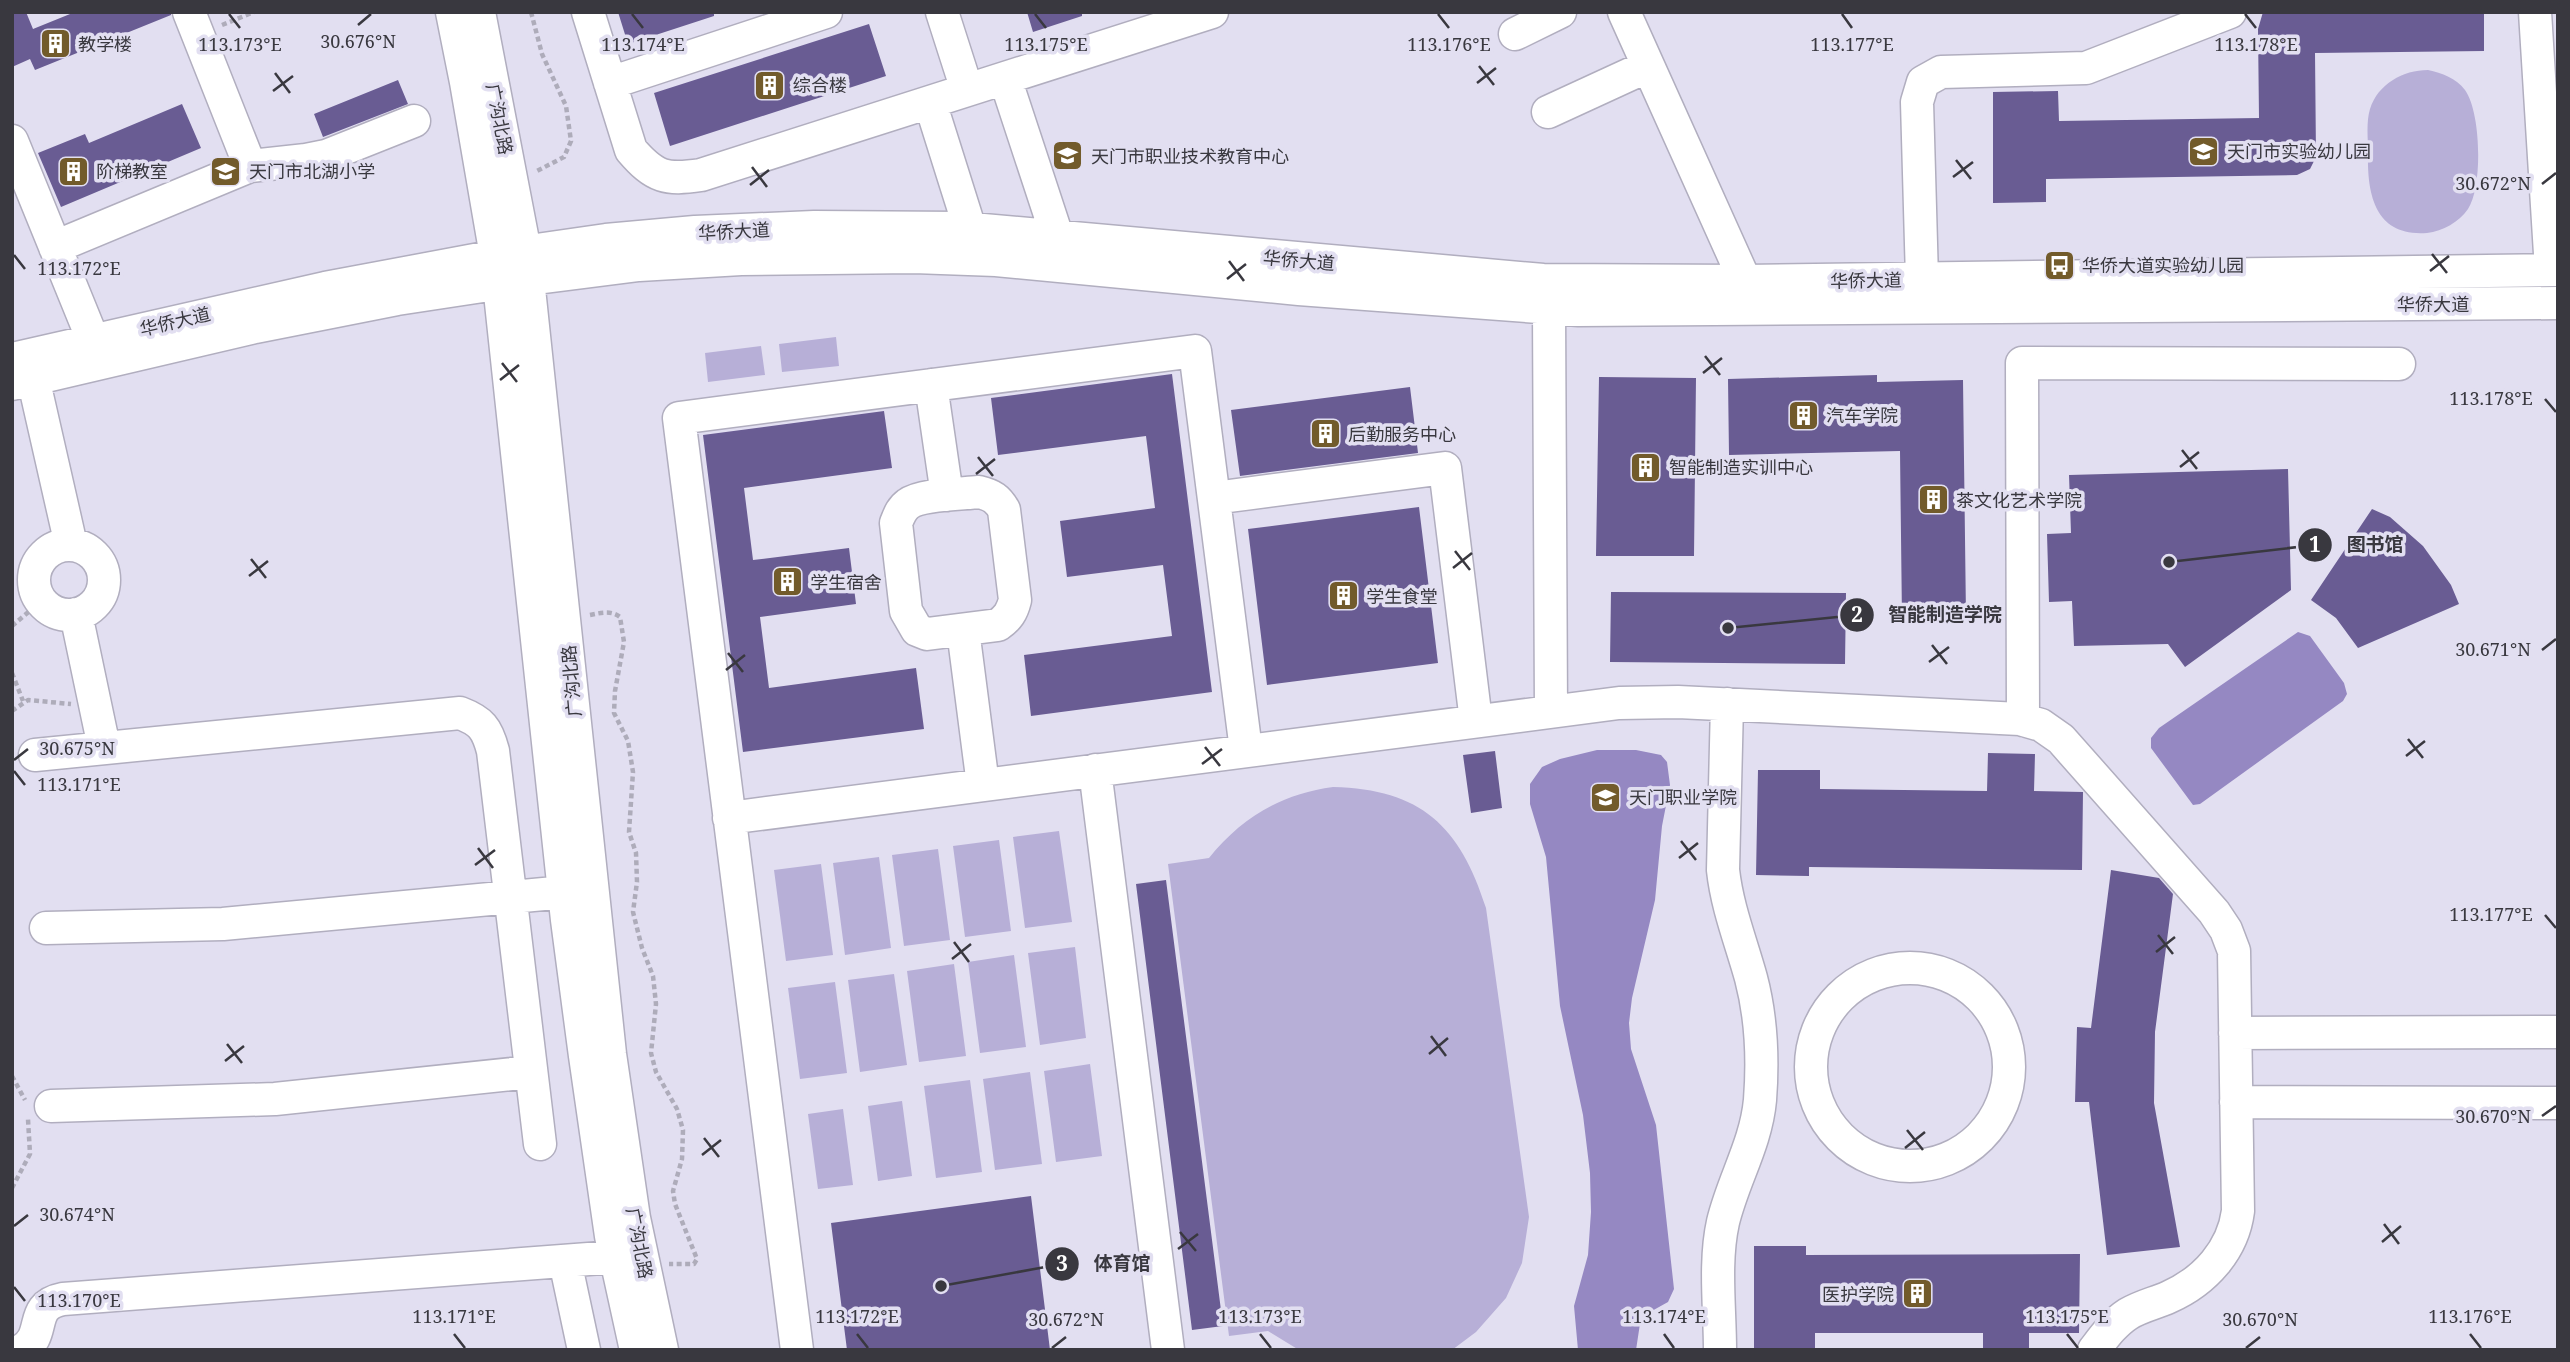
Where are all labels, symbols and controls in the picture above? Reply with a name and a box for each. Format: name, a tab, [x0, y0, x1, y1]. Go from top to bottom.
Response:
building icon: 教学楼	[38, 27, 72, 61]
text: 30.676°N	[320, 29, 396, 53]
place label: 教学楼	[78, 32, 132, 56]
text: 113.173°E	[198, 32, 282, 56]
text: 113.174°E	[601, 32, 685, 56]
text: 113.175°E	[1004, 32, 1088, 56]
text: 113.176°E	[1407, 32, 1491, 56]
text: 113.177°E	[1810, 32, 1894, 56]
text: 113.178°E	[2214, 32, 2298, 56]
building icon: 综合楼	[753, 68, 787, 102]
place label: 综合楼	[793, 73, 847, 97]
street label: 广沟北路	[481, 81, 519, 157]
school or university icon: 天门市实验幼儿园	[2187, 134, 2221, 168]
school or university icon: 天门市职业技术教育中心	[1051, 139, 1085, 173]
place label: 天门市实验幼儿园	[2227, 139, 2371, 163]
place label: 天门市职业技术教育中心	[1091, 144, 1289, 168]
building icon: 阶梯教室	[56, 154, 90, 188]
school or university icon: 天门市北湖小学	[209, 154, 243, 188]
place label: 阶梯教室	[96, 159, 168, 183]
place label: 天门市北湖小学	[249, 159, 375, 183]
text: 30.672°N	[2455, 171, 2531, 195]
street label: 华侨大道	[697, 217, 771, 245]
street label: 华侨大道	[1262, 245, 1336, 275]
bus stop icon: 华侨大道实验幼儿园	[2042, 248, 2076, 282]
place label: 华侨大道实验幼儿园	[2082, 253, 2244, 277]
text: 113.172°E	[37, 256, 121, 280]
street label: 华侨大道	[1830, 267, 1902, 293]
street label: 华侨大道	[2397, 292, 2469, 316]
street label: 华侨大道	[137, 301, 213, 341]
text: 113.178°E	[2449, 386, 2533, 410]
building icon: 汽车学院	[1786, 398, 1820, 432]
place label: 汽车学院	[1826, 403, 1898, 427]
building icon: 后勤服务中心	[1308, 417, 1342, 451]
place label: 后勤服务中心	[1348, 422, 1456, 446]
building icon: 智能制造实训中心	[1629, 450, 1663, 484]
place label: 智能制造实训中心	[1669, 455, 1813, 479]
building icon: 茶文化艺术学院	[1916, 483, 1950, 517]
place label: 茶文化艺术学院	[1956, 488, 2082, 512]
callout: 图书馆	[2298, 525, 2418, 565]
text: 1	[2309, 530, 2321, 558]
text: 图书馆	[2346, 531, 2404, 557]
building icon: 学生宿舍	[770, 565, 804, 599]
place label: 学生宿舍	[810, 570, 882, 594]
building icon: 学生食堂	[1326, 579, 1360, 613]
place label: 学生食堂	[1366, 584, 1438, 608]
callout: 智能制造学院	[1839, 595, 2016, 635]
text: 2	[1851, 600, 1863, 628]
text: 智能制造学院	[1888, 601, 2002, 627]
text: 30.671°N	[2455, 637, 2531, 661]
street label: 广沟北路	[556, 644, 586, 718]
text: 30.675°N	[39, 736, 115, 760]
text: 113.171°E	[37, 772, 121, 796]
school or university icon: 天门职业学院	[1589, 780, 1623, 814]
place label: 天门职业学院	[1629, 785, 1737, 809]
text: 113.177°E	[2449, 902, 2533, 926]
text: 30.670°N	[2455, 1104, 2531, 1128]
text: 30.674°N	[39, 1202, 115, 1226]
street label: 广沟北路	[621, 1205, 659, 1281]
callout: 体育馆	[1045, 1244, 1165, 1284]
text: 3	[1056, 1249, 1068, 1277]
text: 体育馆	[1093, 1250, 1151, 1276]
building icon: 医护学院	[1900, 1277, 1934, 1311]
place label: 医护学院	[1822, 1282, 1894, 1306]
text: 113.170°E	[37, 1288, 121, 1312]
text: 113.171°E	[412, 1304, 496, 1328]
text: 113.172°E	[815, 1304, 899, 1328]
text: 113.173°E	[1218, 1304, 1302, 1328]
text: 113.174°E	[1622, 1304, 1706, 1328]
text: 113.175°E	[2025, 1304, 2109, 1328]
text: 113.176°E	[2428, 1304, 2512, 1328]
text: 30.672°N	[1028, 1307, 1104, 1331]
text: 30.670°N	[2222, 1307, 2298, 1331]

